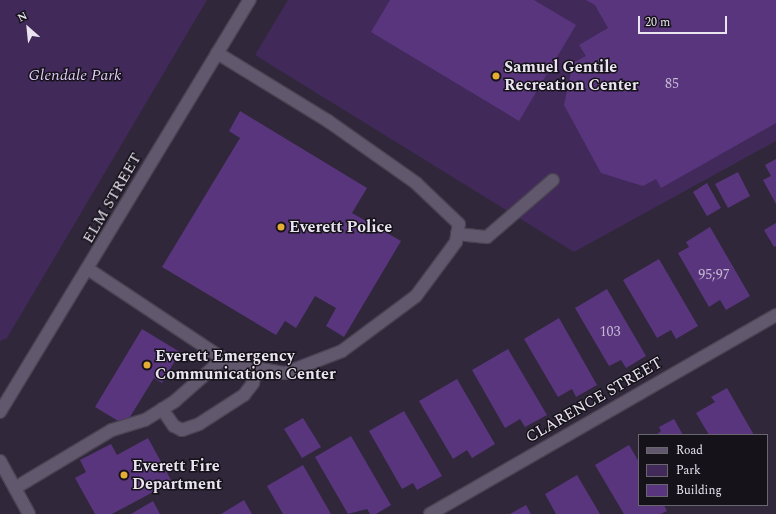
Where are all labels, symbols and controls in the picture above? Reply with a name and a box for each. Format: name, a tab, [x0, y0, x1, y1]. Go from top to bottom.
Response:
text: N	[14, 7, 30, 26]
north arrow	[8, 8, 48, 48]
scale bar	[640, 8, 729, 34]
text: 20 m	[645, 13, 670, 32]
place label: Samuel Gentile Recreation Center	[504, 57, 639, 95]
park label: Glendale Park	[29, 65, 121, 85]
marker: Samuel Gentile Recreation Center	[491, 71, 501, 81]
house number: 85	[665, 76, 679, 92]
street label: ELM STREET	[78, 149, 146, 247]
place label: Everett Police	[289, 217, 392, 237]
marker: Everett Police	[276, 222, 286, 232]
house number: 95;97	[698, 267, 730, 283]
house number: 103	[600, 324, 620, 340]
place label: Everett Emergency Communications Center	[155, 346, 336, 384]
street label: CLARENCE STREET	[522, 353, 666, 447]
marker: Everett Emergency Communications Center	[142, 360, 152, 370]
legend	[638, 434, 768, 506]
text: Road	[676, 441, 703, 460]
place label: Everett Fire Department	[132, 456, 222, 494]
text: Park	[676, 461, 701, 480]
marker: Everett Fire Department	[119, 470, 129, 480]
text: Building	[676, 481, 722, 500]

